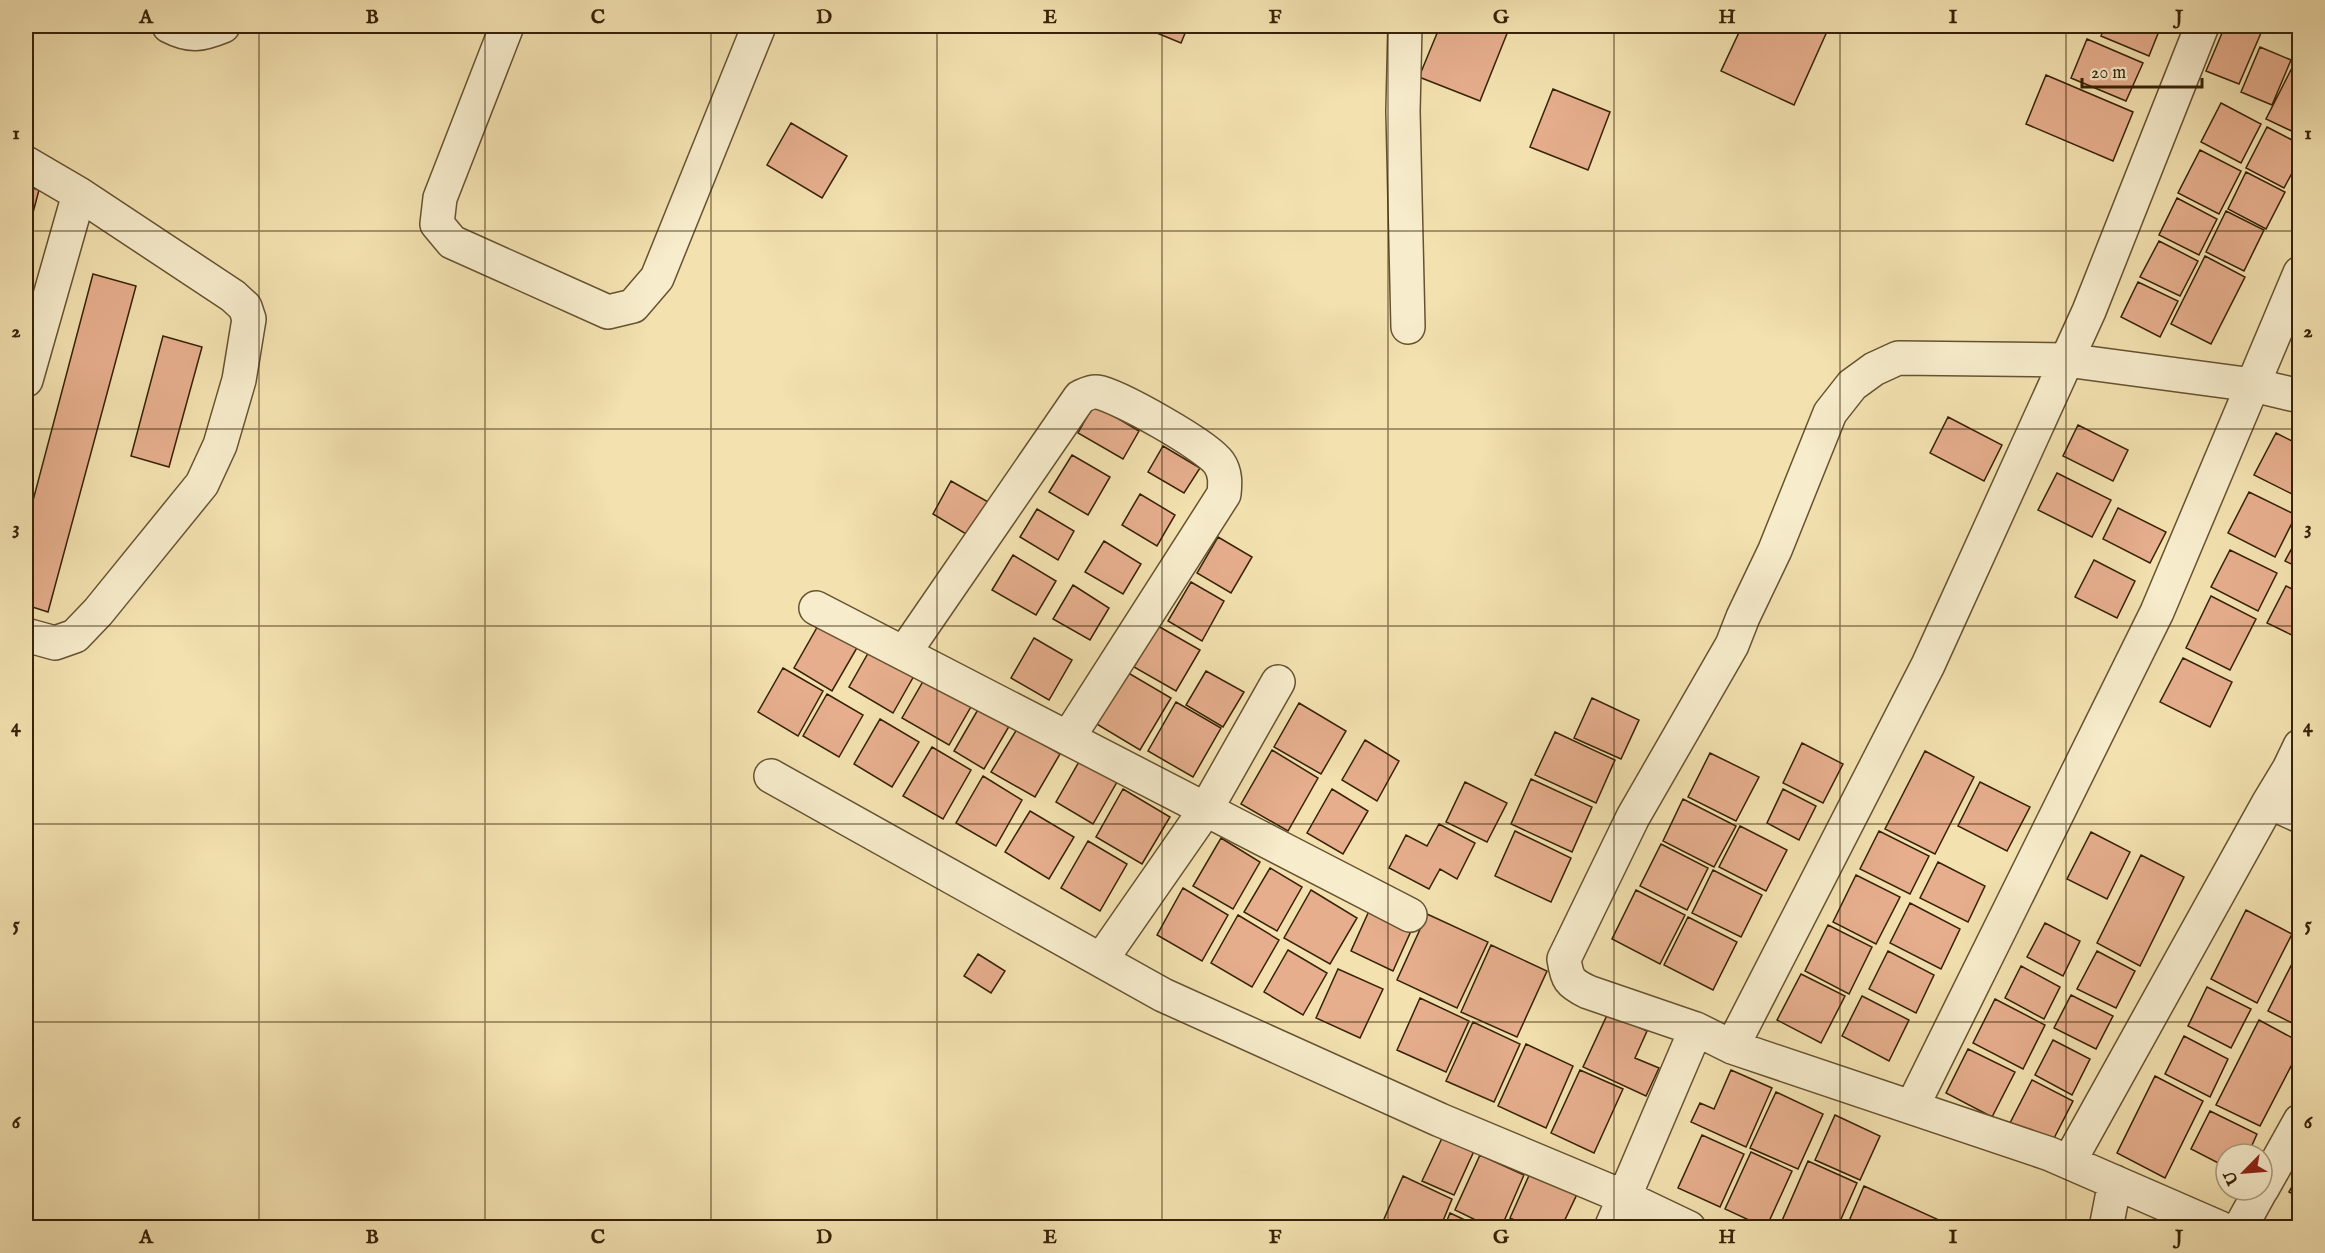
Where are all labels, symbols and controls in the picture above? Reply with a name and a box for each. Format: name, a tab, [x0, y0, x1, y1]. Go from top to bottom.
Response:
text: A	[138, 5, 154, 30]
text: B	[365, 5, 379, 30]
text: C	[591, 5, 605, 30]
text: D	[816, 5, 832, 30]
text: E	[1043, 5, 1057, 30]
text: F	[1269, 5, 1282, 30]
text: G	[1493, 5, 1510, 30]
text: H	[1718, 5, 1736, 30]
text: I	[1949, 5, 1958, 30]
text: J	[2172, 5, 2184, 30]
scale bar	[2082, 51, 2202, 89]
text: 20 m	[2091, 62, 2126, 85]
text: 1	[12, 121, 20, 146]
text: 1	[2304, 121, 2312, 146]
text: 2	[11, 319, 21, 344]
text: 2	[2303, 319, 2313, 344]
text: 3	[12, 516, 20, 541]
text: 3	[2304, 516, 2312, 541]
text: 4	[11, 714, 22, 739]
text: 4	[2303, 714, 2314, 739]
text: 5	[12, 912, 20, 937]
text: 5	[2304, 912, 2312, 937]
text: 6	[12, 1110, 22, 1135]
text: 6	[2304, 1110, 2314, 1135]
north arrow	[2214, 1142, 2274, 1202]
text: U	[2220, 1167, 2245, 1189]
text: A	[138, 1225, 154, 1250]
text: B	[365, 1225, 379, 1250]
text: C	[591, 1225, 605, 1250]
text: D	[816, 1225, 832, 1250]
text: E	[1043, 1225, 1057, 1250]
text: F	[1269, 1225, 1282, 1250]
text: G	[1493, 1225, 1510, 1250]
text: H	[1718, 1225, 1736, 1250]
text: I	[1949, 1225, 1958, 1250]
text: J	[2172, 1225, 2184, 1250]

